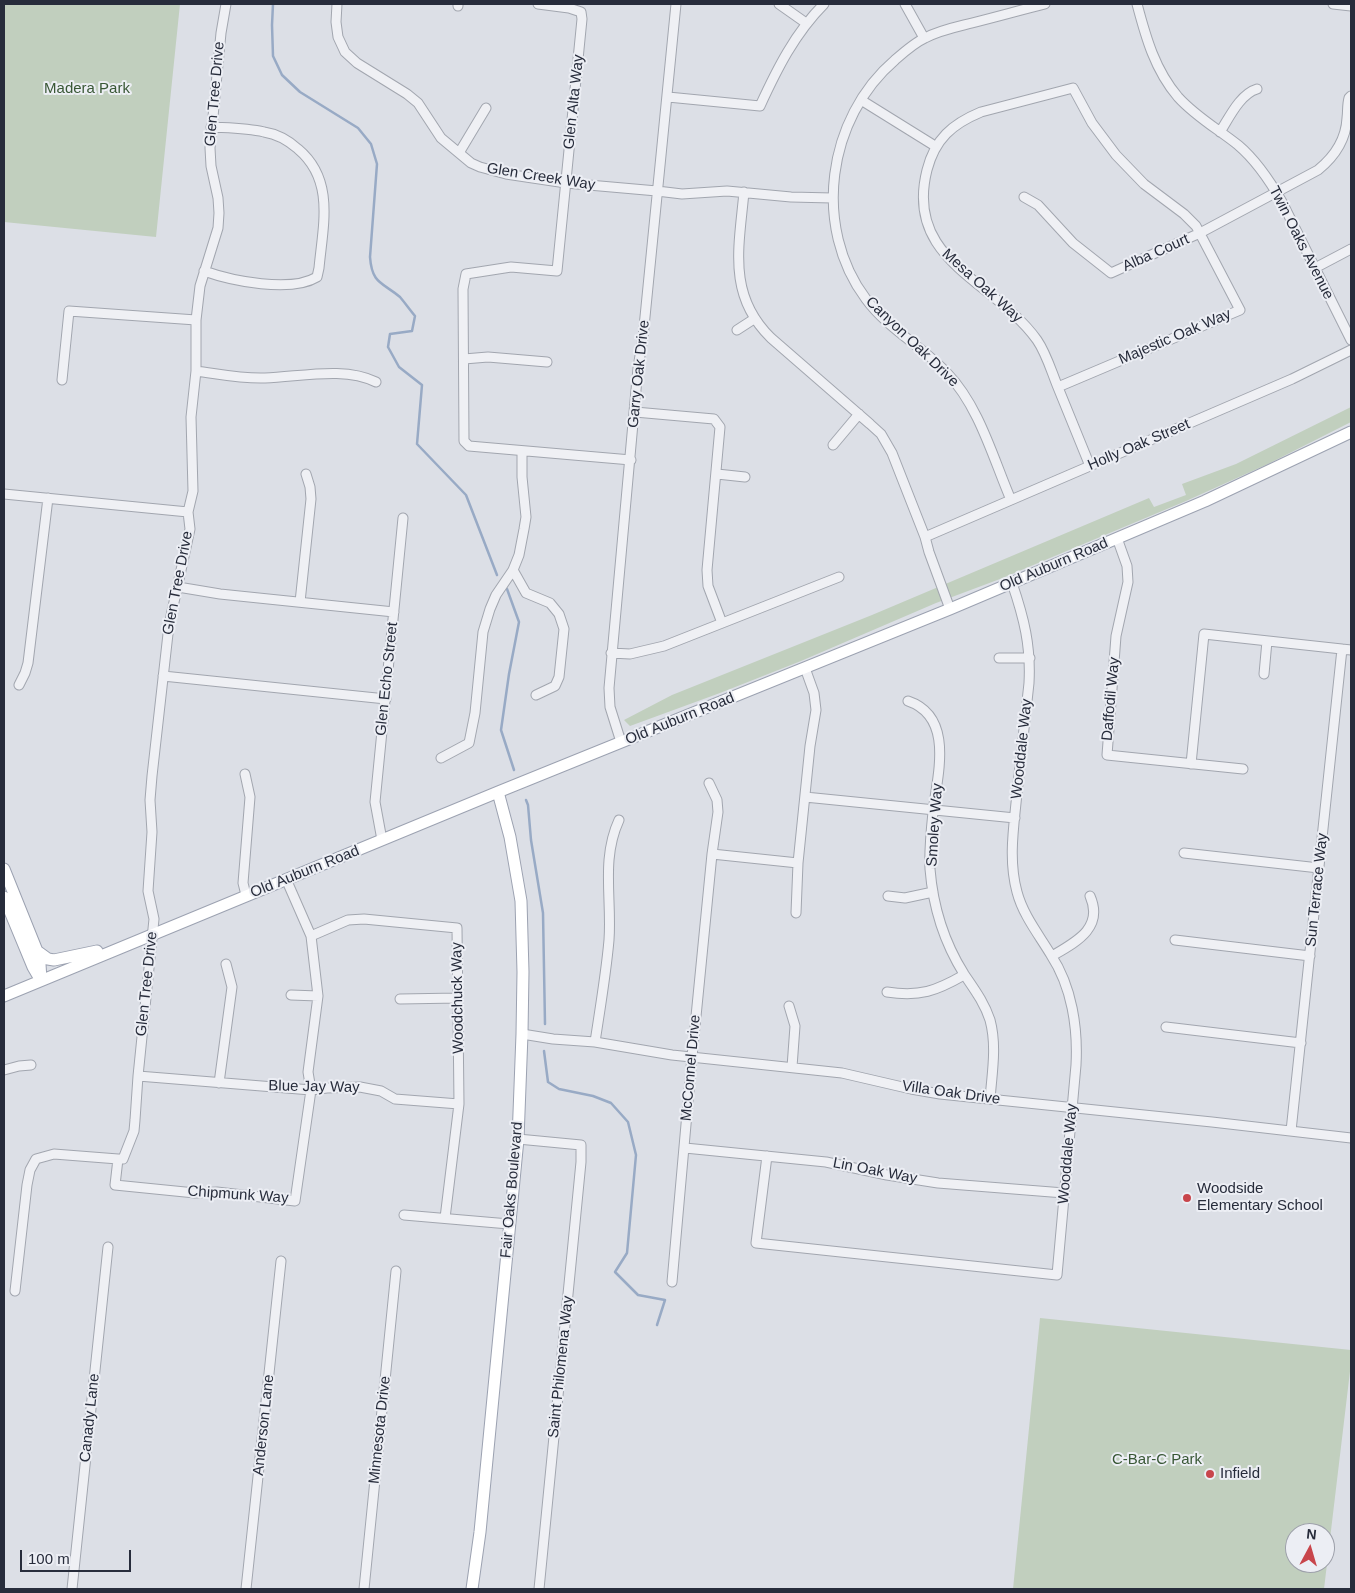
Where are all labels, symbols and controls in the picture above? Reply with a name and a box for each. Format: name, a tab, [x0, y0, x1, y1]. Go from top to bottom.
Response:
street label: Glen Tree Drive	[201, 41, 229, 147]
street label: Glen Alta Way	[560, 54, 588, 150]
park label: Madera Park	[44, 80, 130, 98]
street label: Glen Creek Way	[486, 160, 596, 194]
street label: Twin Oaks Avenue	[1265, 183, 1337, 303]
street label: Alba Court	[1120, 230, 1192, 276]
street label: Mesa Oak Way	[938, 245, 1026, 327]
street label: Canyon Oak Drive	[862, 293, 962, 391]
street label: Majestic Oak Way	[1116, 305, 1234, 369]
street label: Garry Oak Drive	[624, 319, 654, 429]
street label: Holly Oak Street	[1085, 415, 1193, 475]
street label: Glen Tree Drive	[159, 530, 197, 636]
street label: Old Auburn Road	[997, 534, 1111, 596]
street label: Glen Echo Street	[372, 621, 402, 737]
street label: Daffodil Way	[1098, 656, 1124, 742]
street label: Old Auburn Road	[623, 689, 737, 749]
street label: Wooddale Way	[1008, 698, 1036, 800]
street label: Smoley Way	[923, 783, 947, 867]
street label: Sun Terrace Way	[1302, 832, 1332, 948]
street label: Old Auburn Road	[248, 842, 362, 902]
street label: Glen Tree Drive	[133, 931, 161, 1037]
street label: Woodchuck Way	[448, 942, 468, 1054]
street label: McConnel Drive	[677, 1014, 705, 1122]
street label: Blue Jay Way	[268, 1077, 360, 1097]
street label: Villa Oak Drive	[901, 1077, 1001, 1109]
street label: Wooddale Way	[1055, 1103, 1081, 1205]
street label: Fair Oaks Boulevard	[497, 1121, 527, 1259]
street label: Lin Oak Way	[831, 1154, 919, 1188]
place label: Woodside Elementary School	[1197, 1180, 1323, 1215]
street label: Chipmunk Way	[187, 1182, 289, 1208]
marker: Woodside Elementary School	[1181, 1192, 1193, 1204]
street label: Saint Philomena Way	[545, 1295, 577, 1439]
street label: Canady Lane	[76, 1373, 104, 1463]
street label: Anderson Lane	[250, 1373, 278, 1477]
street label: Minnesota Drive	[365, 1375, 395, 1485]
park label: C-Bar-C Park	[1112, 1451, 1202, 1469]
place label: Infield	[1220, 1465, 1260, 1483]
marker: Infield	[1204, 1468, 1216, 1480]
north arrow	[1285, 1523, 1335, 1573]
text: N	[1306, 1526, 1317, 1543]
scale bar	[22, 1540, 134, 1572]
text: 100 m	[28, 1550, 70, 1567]

